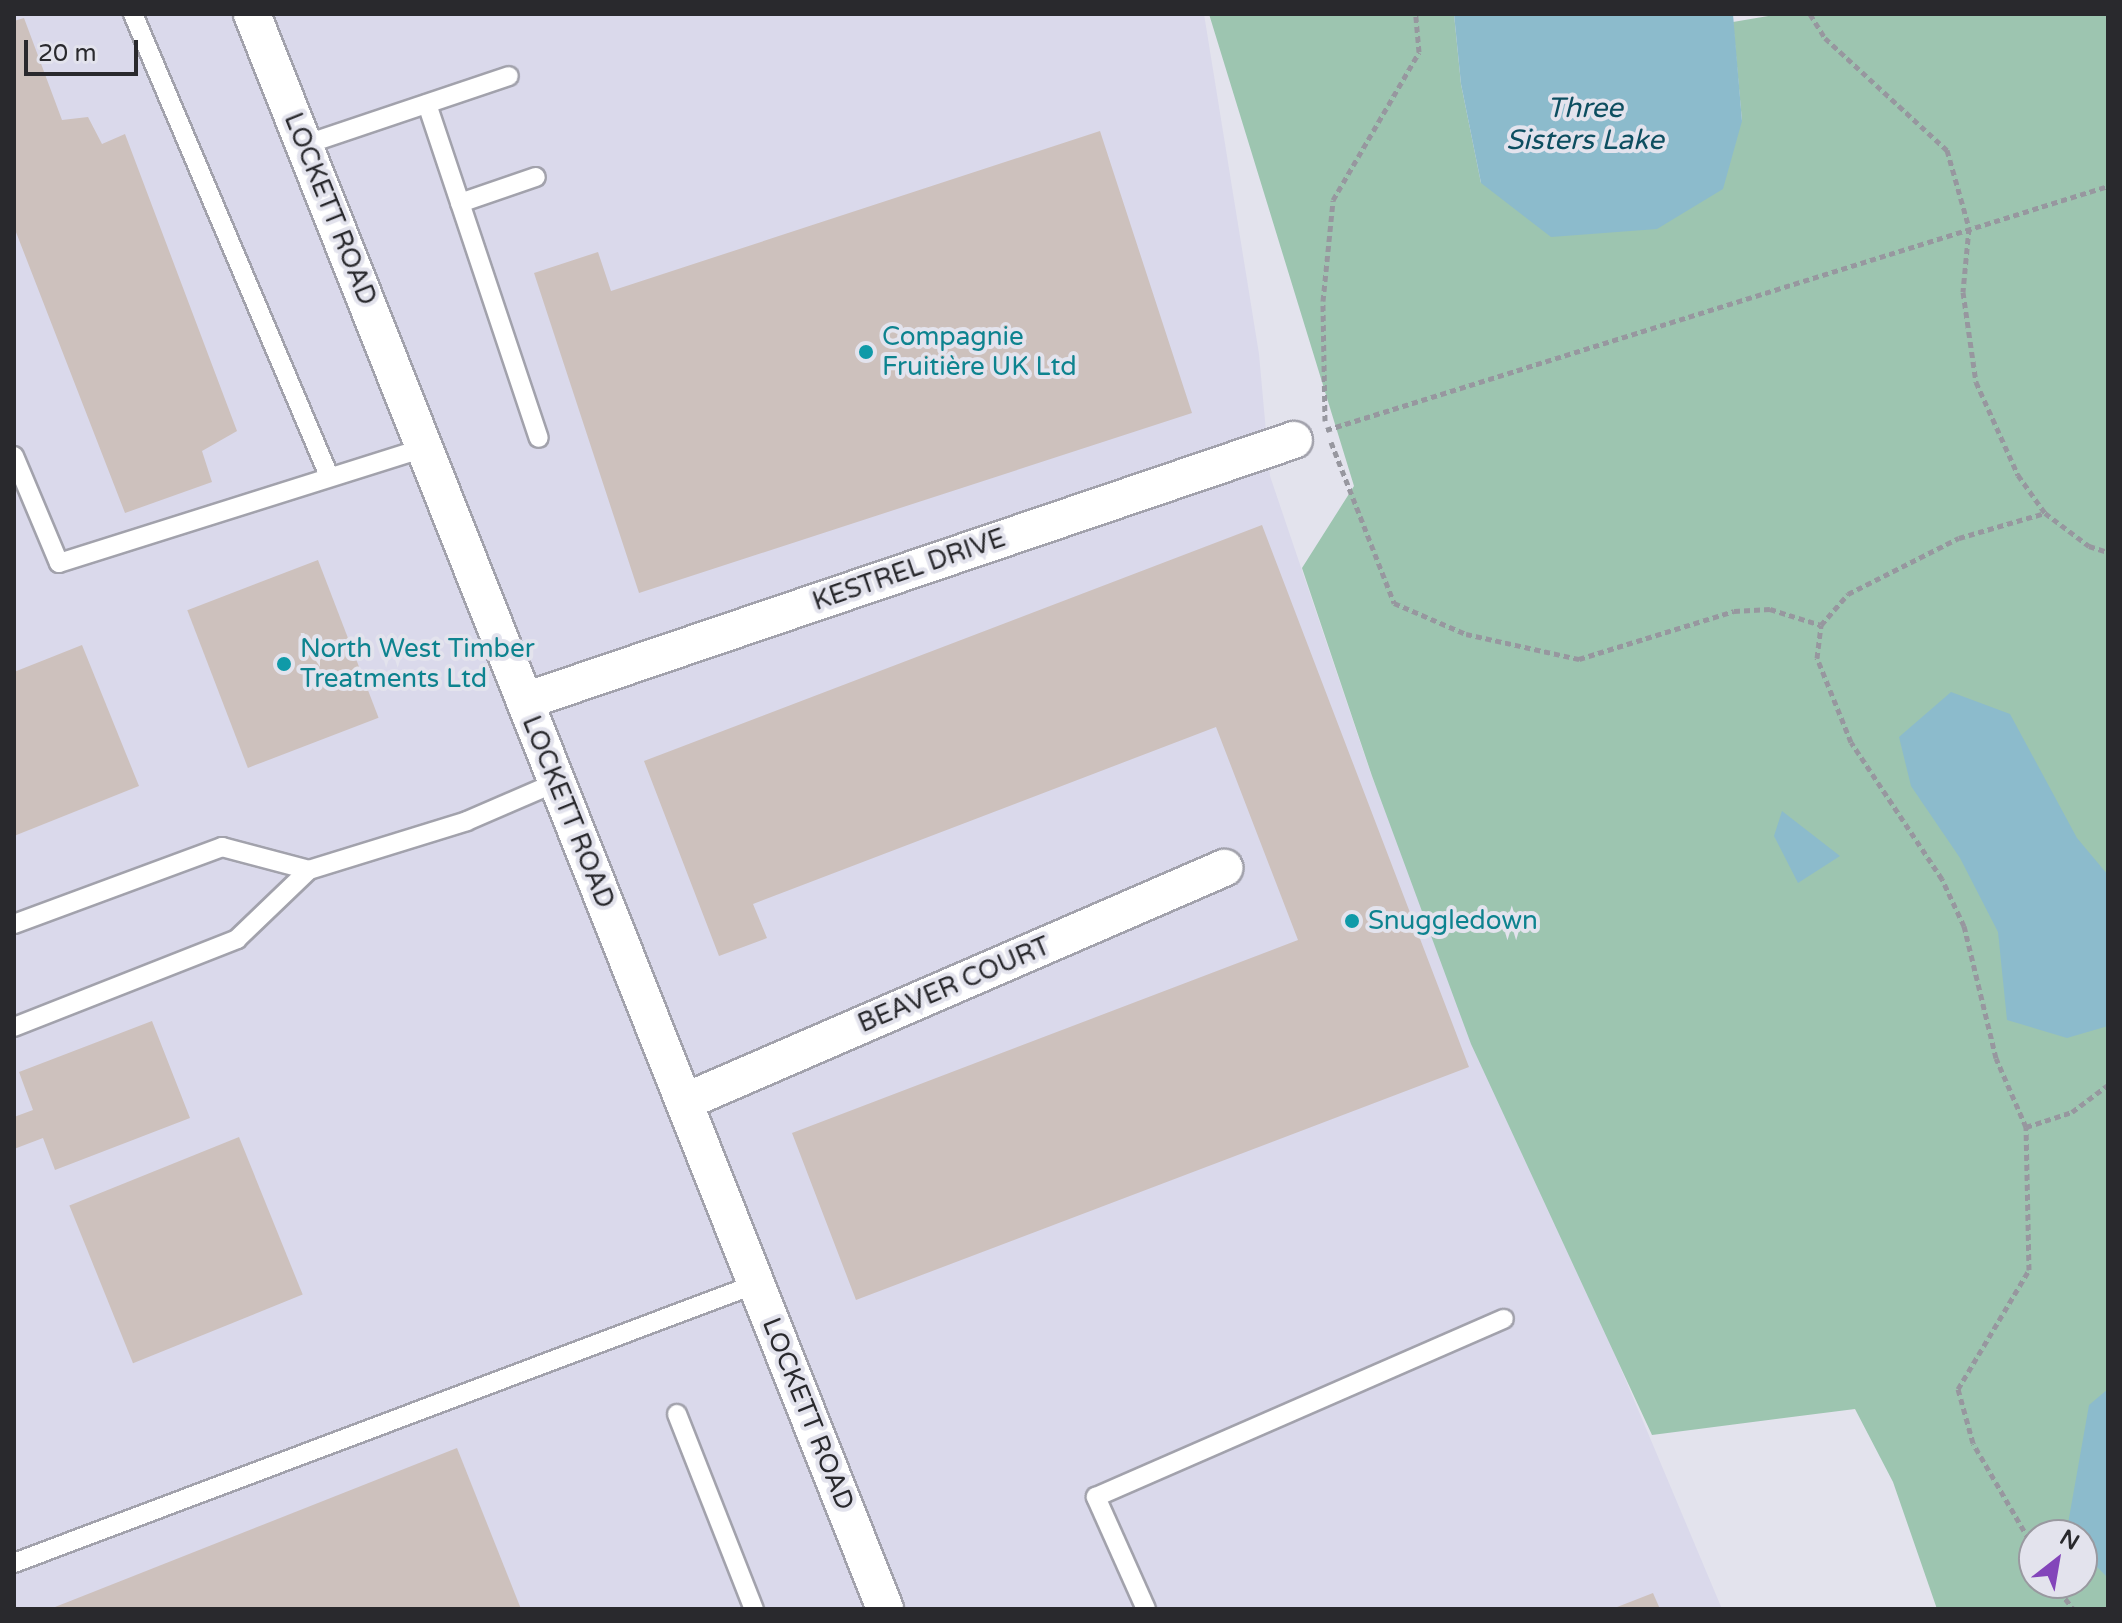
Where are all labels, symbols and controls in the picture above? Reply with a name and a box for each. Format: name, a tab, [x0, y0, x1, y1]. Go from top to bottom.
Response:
scale bar	[28, 24, 142, 74]
text: 20 m	[38, 39, 96, 68]
water label: Three Sisters Lake	[1506, 91, 1664, 157]
street label: LOCKETT ROAD	[277, 108, 383, 310]
place label: Compagnie Fruitière UK Ltd	[882, 321, 1077, 382]
marker: Compagnie Fruitière UK Ltd	[857, 343, 875, 361]
street label: KESTREL DRIVE	[809, 522, 1009, 618]
place label: North West Timber Treatments Ltd	[300, 633, 535, 694]
marker: North West Timber Treatments Ltd	[275, 655, 293, 673]
street label: LOCKETT ROAD	[515, 711, 621, 913]
place label: Snuggledown	[1368, 905, 1538, 937]
marker: Snuggledown	[1343, 912, 1361, 930]
street label: BEAVER COURT	[853, 930, 1055, 1040]
street label: LOCKETT ROAD	[755, 1313, 861, 1515]
north arrow	[2018, 1519, 2098, 1599]
text: N	[2055, 1524, 2084, 1556]

